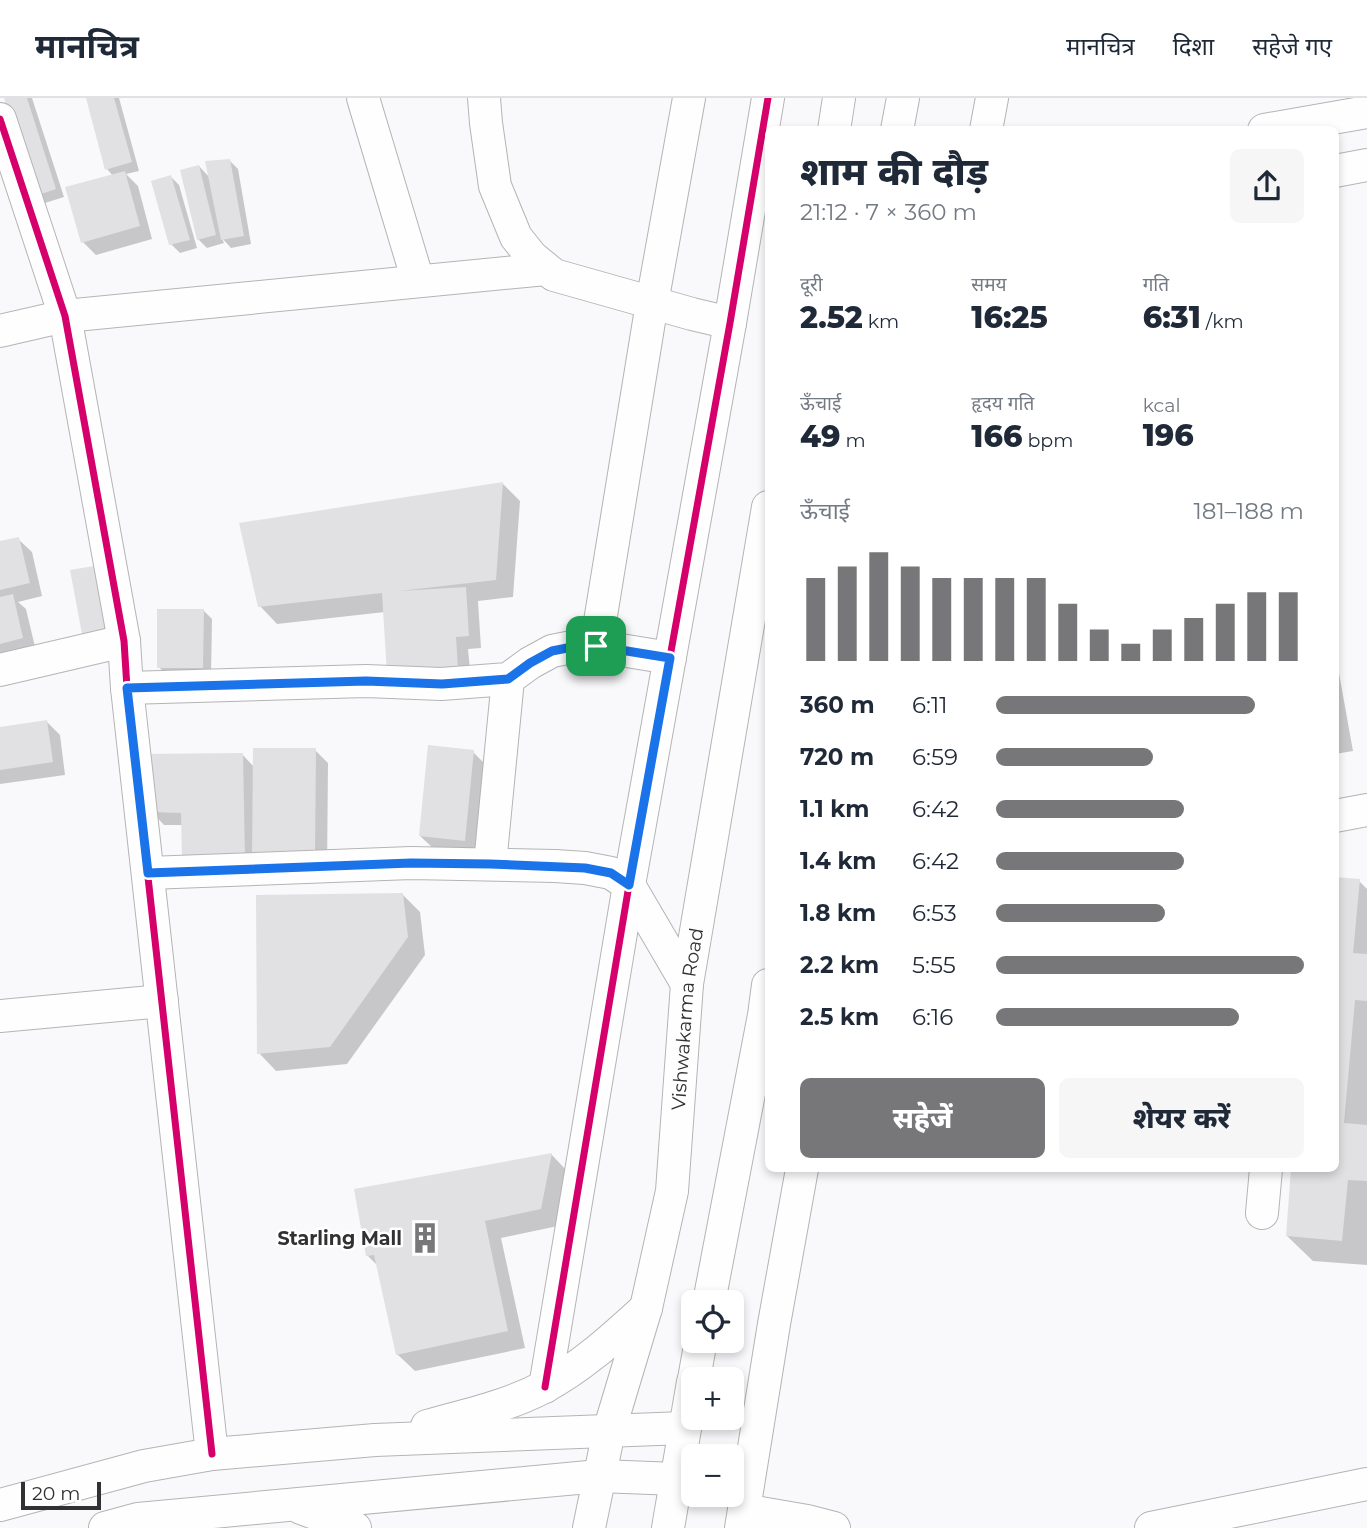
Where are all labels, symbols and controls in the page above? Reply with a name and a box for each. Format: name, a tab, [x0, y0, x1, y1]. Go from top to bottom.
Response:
text: मानचित्र	[35, 26, 139, 66]
text: मानचित्र	[1066, 32, 1135, 61]
text: दिशा	[1173, 32, 1214, 61]
text: सहेजे गए	[1252, 32, 1332, 61]
text: शाम की दौड़	[800, 148, 988, 195]
button: share	[1230, 149, 1304, 223]
text: 21:12 · 7 × 360 m	[800, 198, 977, 226]
text: दूरी	[800, 273, 823, 296]
text: समय	[971, 273, 1007, 296]
text: गति	[1143, 273, 1169, 296]
text: 2.52	[800, 299, 863, 336]
text: 16:25	[971, 299, 1048, 336]
text: 6:31	[1143, 299, 1201, 336]
text: km	[863, 310, 899, 333]
text: /km	[1201, 310, 1244, 333]
text: ऊँचाई	[800, 392, 841, 415]
text: हृदय गति	[971, 392, 1034, 415]
text: kcal	[1143, 394, 1181, 417]
text: 196	[1143, 417, 1194, 454]
text: 49	[800, 418, 840, 455]
text: 166	[971, 418, 1022, 455]
text: m	[840, 429, 866, 452]
text: bpm	[1022, 429, 1073, 452]
text: ऊँचाई	[800, 497, 850, 525]
text: 181–188 m	[1194, 497, 1304, 525]
pin	[566, 616, 626, 676]
icon: arrive	[577, 627, 615, 665]
text: 360 m	[800, 691, 875, 719]
text: 6:11	[912, 691, 948, 719]
text: 720 m	[800, 743, 874, 771]
text: 6:59	[912, 743, 958, 771]
text: 1.1 km	[800, 795, 869, 823]
text: 6:42	[912, 795, 959, 823]
text: 1.4 km	[800, 847, 877, 875]
text: 6:42	[912, 847, 959, 875]
text: 1.8 km	[800, 899, 876, 927]
text: 6:53	[912, 899, 957, 927]
street label: Vishwakarma Road	[666, 926, 708, 1111]
text: 2.2 km	[800, 951, 879, 979]
text: 5:55	[912, 951, 956, 979]
text: 2.5 km	[800, 1003, 879, 1031]
text: 6:16	[912, 1003, 953, 1031]
button: सहेजें	[800, 1078, 1045, 1158]
button: शेयर करें	[1059, 1078, 1304, 1158]
building icon: Starling Mall	[408, 1221, 442, 1255]
place label: Starling Mall	[277, 1227, 402, 1250]
map controls	[681, 1290, 744, 1507]
button: locate	[681, 1290, 744, 1353]
button: +	[681, 1367, 744, 1430]
button: −	[681, 1444, 744, 1507]
scale bar	[21, 1479, 102, 1511]
text: 20 m	[32, 1482, 80, 1505]

